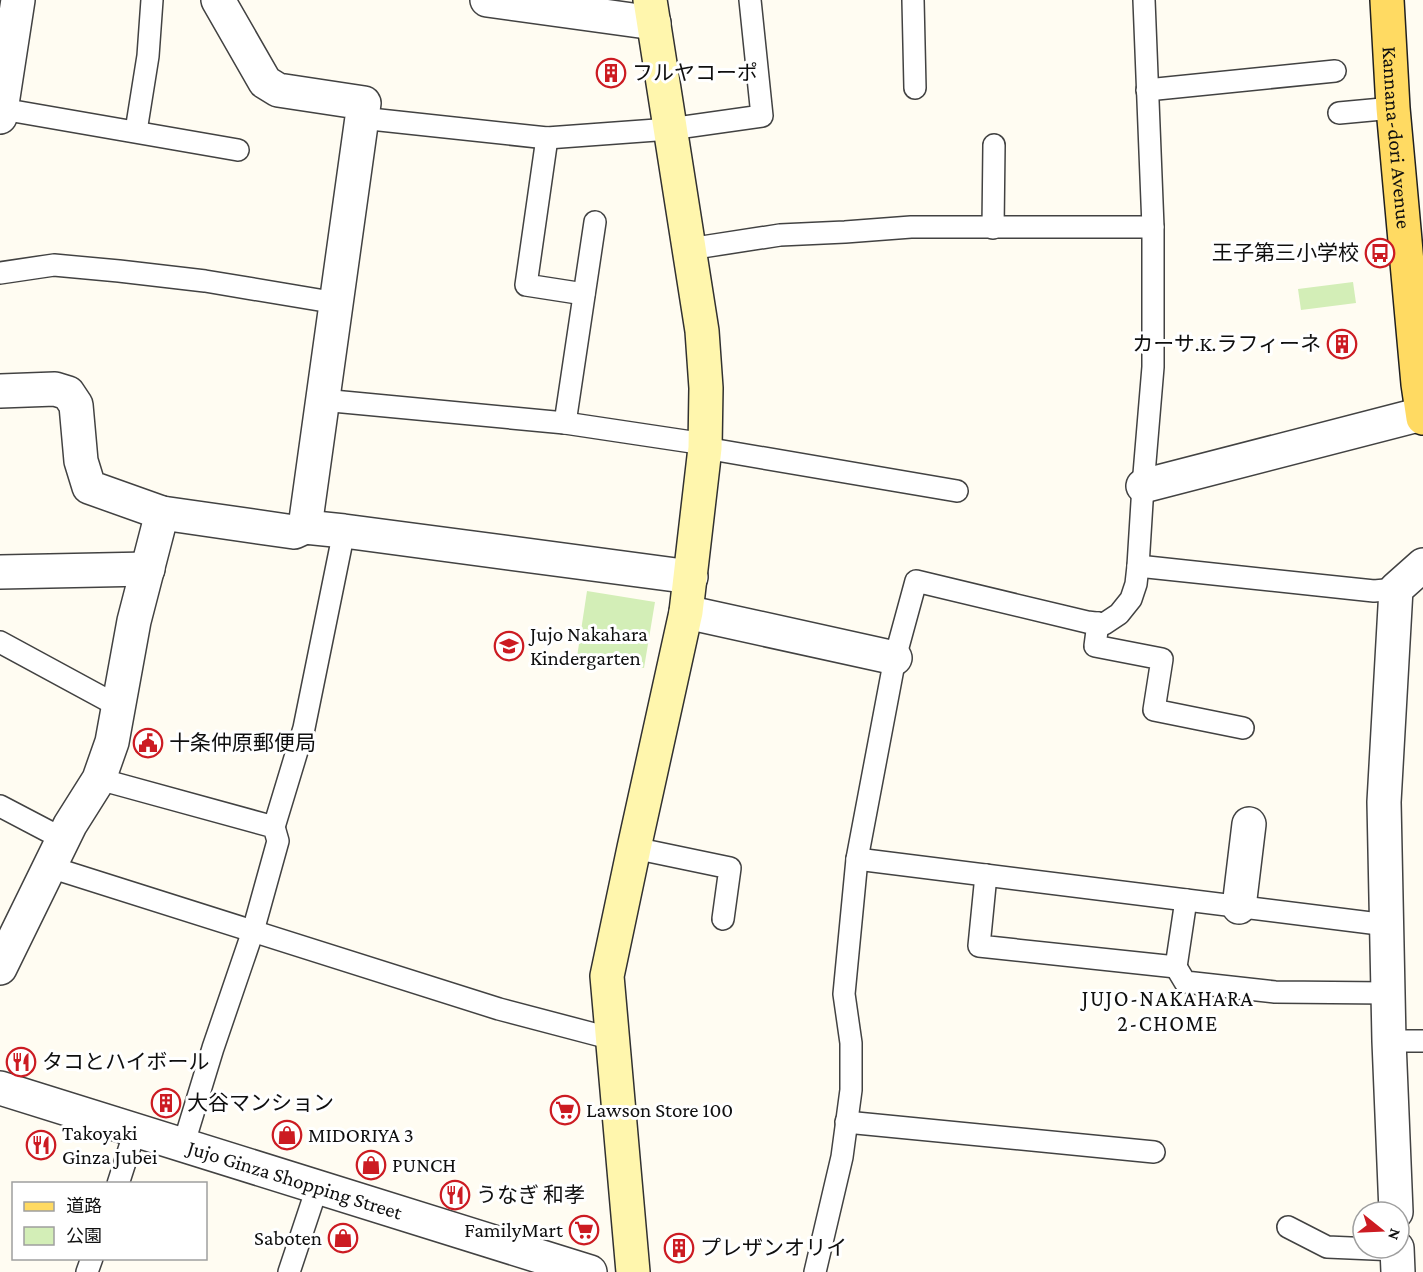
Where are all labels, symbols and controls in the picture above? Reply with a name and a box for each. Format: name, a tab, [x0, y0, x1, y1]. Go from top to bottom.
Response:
street label: Kannana-dori Avenue	[1378, 46, 1416, 230]
building icon: フルヤコーポ	[595, 57, 627, 89]
place label: フルヤコーポ	[632, 61, 758, 85]
bus stop icon: 王子第三小学校	[1364, 237, 1396, 269]
place label: 王子第三小学校	[1212, 241, 1359, 265]
building icon: カーサ.K.ラフィーネ	[1326, 328, 1358, 360]
place label: カーサ.K.ラフィーネ	[1132, 332, 1321, 356]
place label: Jujo Nakahara Kindergarten	[528, 622, 648, 670]
school or university icon: Jujo Nakahara Kindergarten	[493, 630, 525, 662]
public building icon: 十条仲原郵便局	[132, 727, 164, 759]
place label: 十条仲原郵便局	[169, 731, 316, 755]
district label: JUJO-NAKAHARA 2-CHOME	[1080, 986, 1254, 1036]
restaurant icon: タコとハイボール	[5, 1046, 37, 1078]
place label: タコとハイボール	[42, 1050, 210, 1074]
building icon: 大谷マンション	[150, 1087, 182, 1119]
place label: 大谷マンション	[187, 1091, 334, 1115]
supermarket icon: Lawson Store 100	[549, 1094, 581, 1126]
place label: Lawson Store 100	[586, 1098, 733, 1122]
shop icon: MIDORIYA 3	[271, 1119, 303, 1151]
place label: Takoyaki Ginza Jubei	[62, 1121, 158, 1169]
place label: MIDORIYA 3	[308, 1123, 414, 1147]
restaurant icon: Takoyaki Ginza Jubei	[25, 1129, 57, 1161]
street label: Jujo Ginza Shopping Street	[183, 1135, 406, 1225]
shop icon: PUNCH	[355, 1149, 387, 1181]
place label: PUNCH	[392, 1153, 456, 1177]
restaurant icon: うなぎ 和孝	[439, 1179, 471, 1211]
legend	[12, 1182, 207, 1260]
place label: うなぎ 和孝	[476, 1183, 585, 1207]
text: 道路	[66, 1196, 102, 1216]
north arrow	[1351, 1200, 1411, 1260]
supermarket icon: FamilyMart	[568, 1214, 600, 1246]
place label: FamilyMart	[464, 1218, 564, 1242]
shop icon: Saboten	[327, 1222, 359, 1254]
text: 公園	[66, 1226, 102, 1246]
place label: Saboten	[254, 1226, 322, 1250]
text: N	[1385, 1227, 1405, 1242]
building icon: プレザンオリイ	[663, 1232, 695, 1264]
place label: プレザンオリイ	[700, 1236, 847, 1260]

